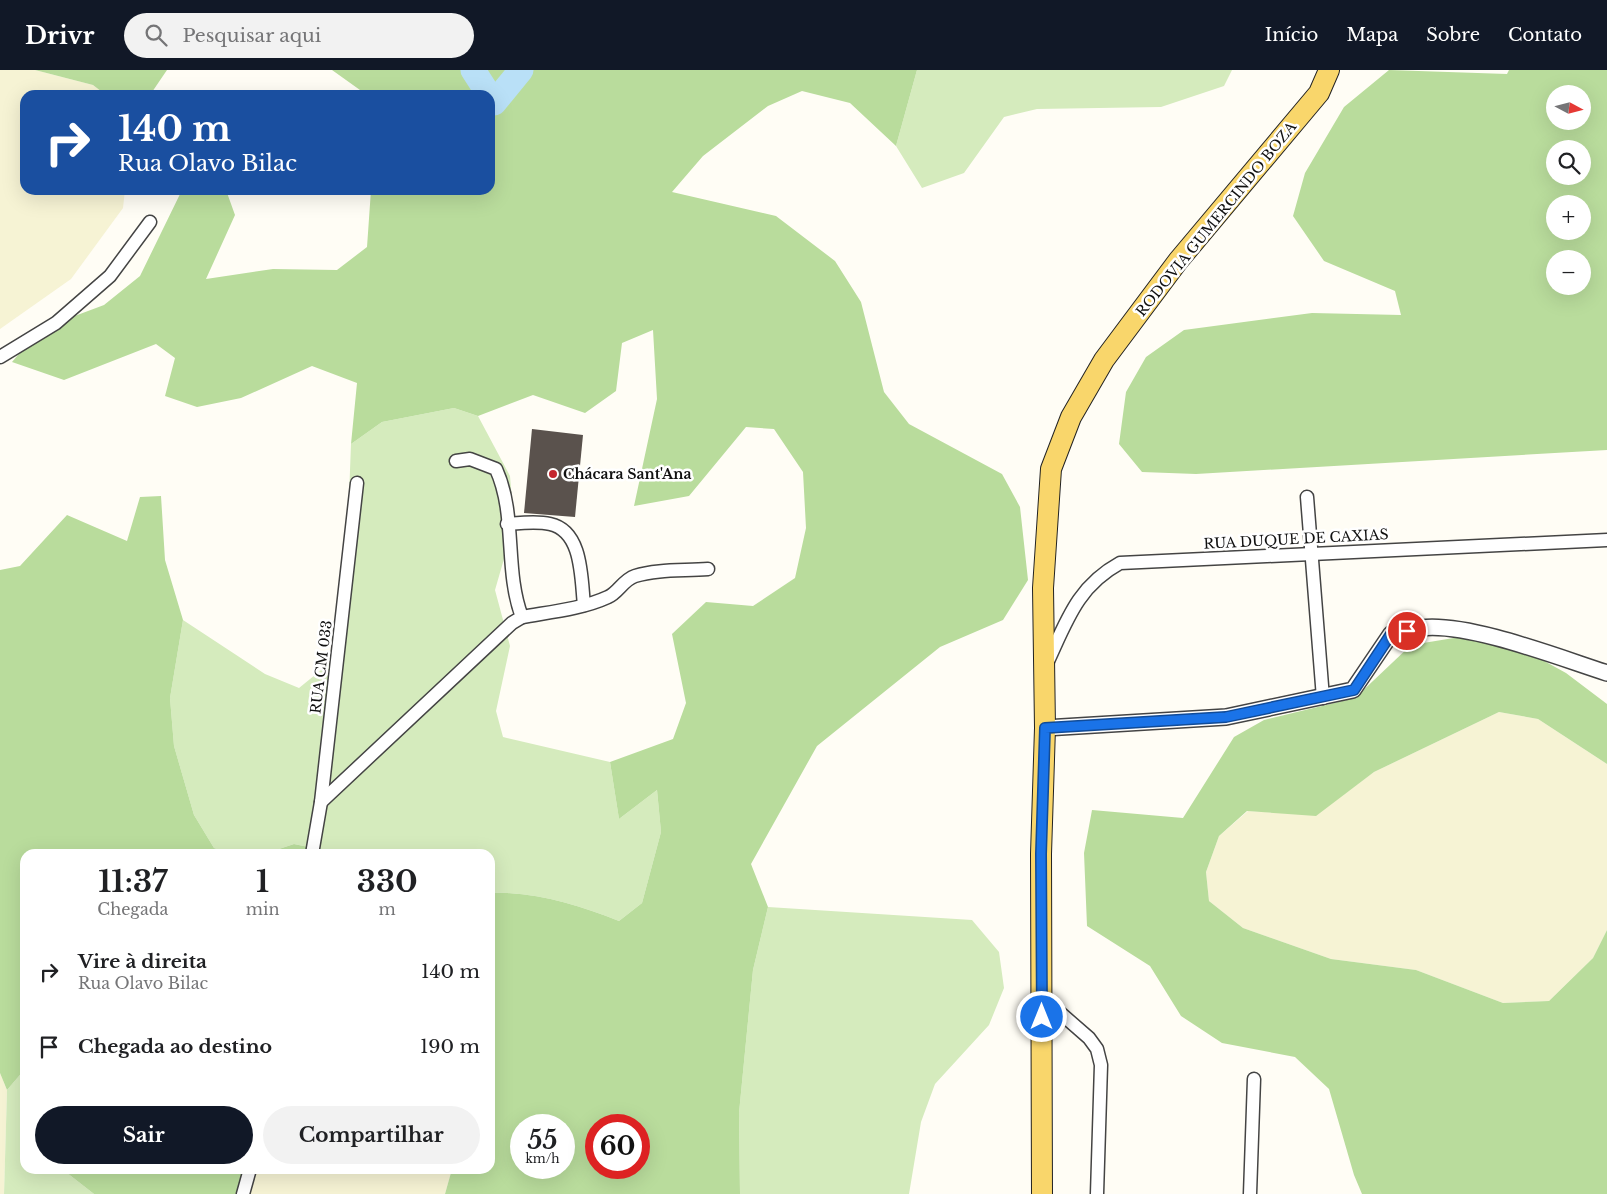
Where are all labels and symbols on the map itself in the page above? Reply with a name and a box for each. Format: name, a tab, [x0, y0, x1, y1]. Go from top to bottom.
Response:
north arrow	[1546, 85, 1591, 130]
street label: RODOVIA GUMERCINDO BOZA	[1132, 118, 1300, 320]
place label: Chácara Sant'Ana	[563, 465, 692, 483]
marker: Chácara Sant'Ana	[547, 468, 559, 480]
street label: RUA DUQUE DE CAXIAS	[1203, 525, 1389, 553]
pin	[1386, 610, 1428, 652]
street label: RUA CM 033	[306, 619, 336, 715]
position arrow	[1015, 990, 1067, 1042]
speed limit sign: 60	[585, 1114, 650, 1179]

